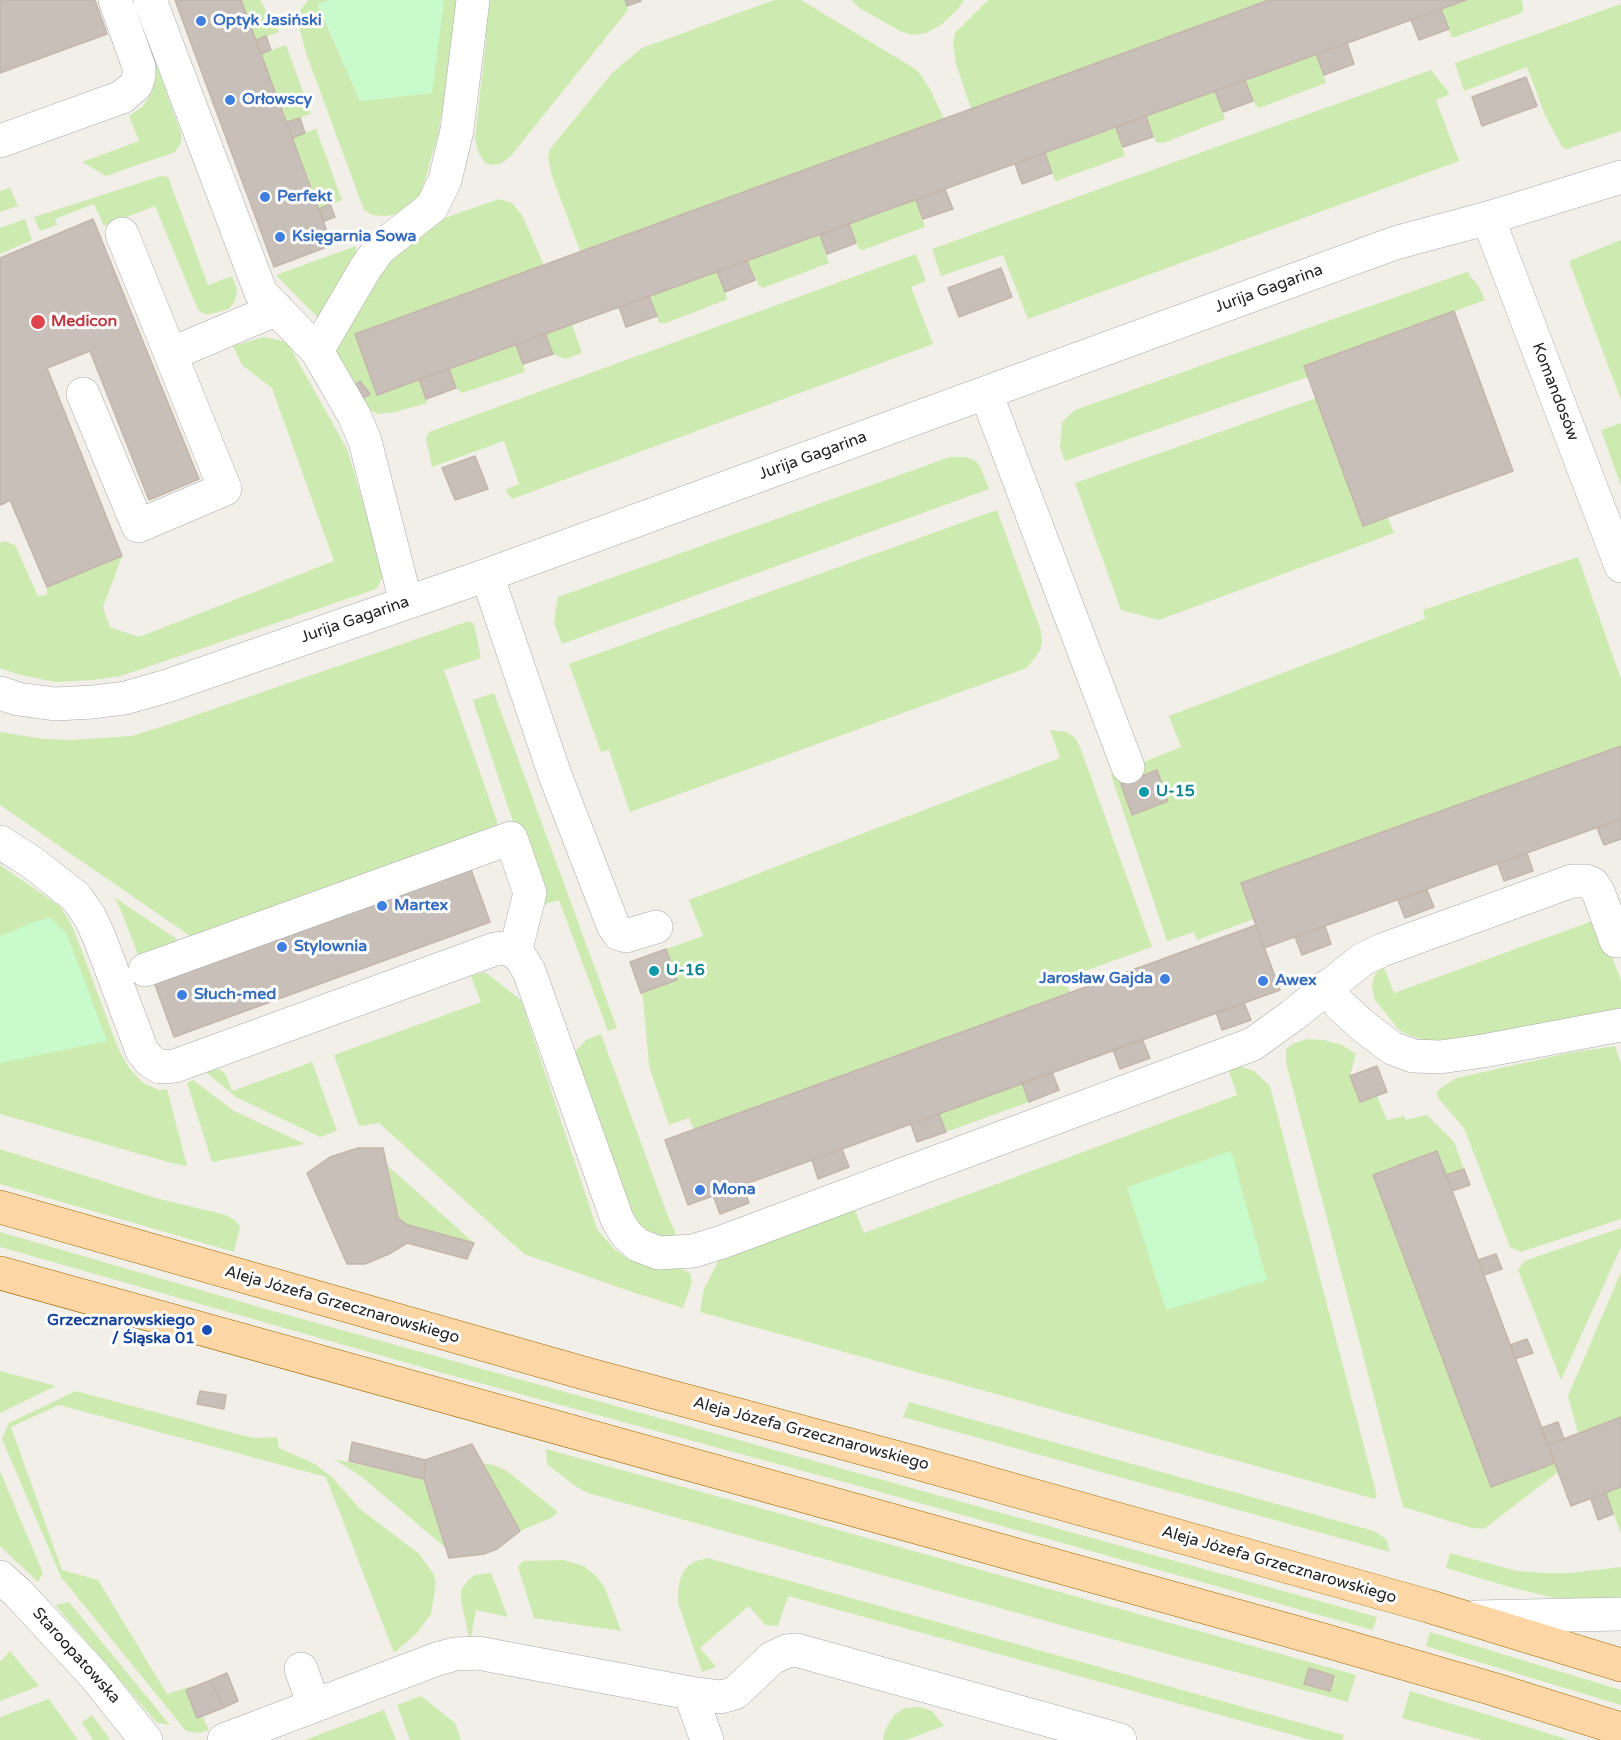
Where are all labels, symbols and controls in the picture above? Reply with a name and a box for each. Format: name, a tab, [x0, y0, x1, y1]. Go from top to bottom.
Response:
place label: Optyk Jasiński	[213, 11, 322, 31]
marker: Optyk Jasiński	[194, 14, 208, 28]
place label: Orłowscy	[242, 90, 312, 110]
marker: Orłowscy	[223, 93, 237, 107]
place label: Perfekt	[277, 187, 332, 207]
marker: Perfekt	[258, 190, 272, 204]
place label: Księgarnia Sowa	[292, 227, 417, 247]
marker: Księgarnia Sowa	[273, 230, 287, 244]
street label: Jurija Gagarina	[1212, 261, 1326, 317]
place label: Medicon	[51, 312, 117, 332]
marker: Medicon	[29, 313, 47, 331]
street label: Komandosów	[1527, 340, 1583, 444]
street label: Jurija Gagarina	[756, 428, 870, 484]
street label: Jurija Gagarina	[298, 592, 412, 648]
place label: U-15	[1156, 782, 1195, 802]
marker: U-15	[1137, 785, 1151, 799]
place label: Martex	[394, 896, 448, 916]
marker: Martex	[375, 899, 389, 913]
place label: Stylownia	[294, 937, 367, 957]
marker: Stylownia	[275, 940, 289, 954]
place label: U-16	[666, 961, 705, 981]
marker: U-16	[647, 964, 661, 978]
place label: Jarosław Gajda	[1039, 969, 1153, 989]
place label: Awex	[1275, 971, 1317, 991]
marker: Jarosław Gajda	[1158, 972, 1172, 986]
marker: Awex	[1256, 974, 1270, 988]
place label: Słuch-med	[194, 985, 276, 1005]
marker: Słuch-med	[175, 988, 189, 1002]
place label: Mona	[712, 1180, 756, 1200]
marker: Mona	[693, 1183, 707, 1197]
street label: Aleja Józefa Grzecznarowskiego	[222, 1262, 462, 1348]
place label: Grzecznarowskiego / Śląska 01	[47, 1311, 195, 1349]
marker: Grzecznarowskiego / Śląska 01	[200, 1323, 214, 1337]
street label: Aleja Józefa Grzecznarowskiego	[691, 1393, 931, 1475]
street label: Aleja Józefa Grzecznarowskiego	[1159, 1522, 1399, 1608]
street label: Staroopatowska	[28, 1604, 124, 1708]

